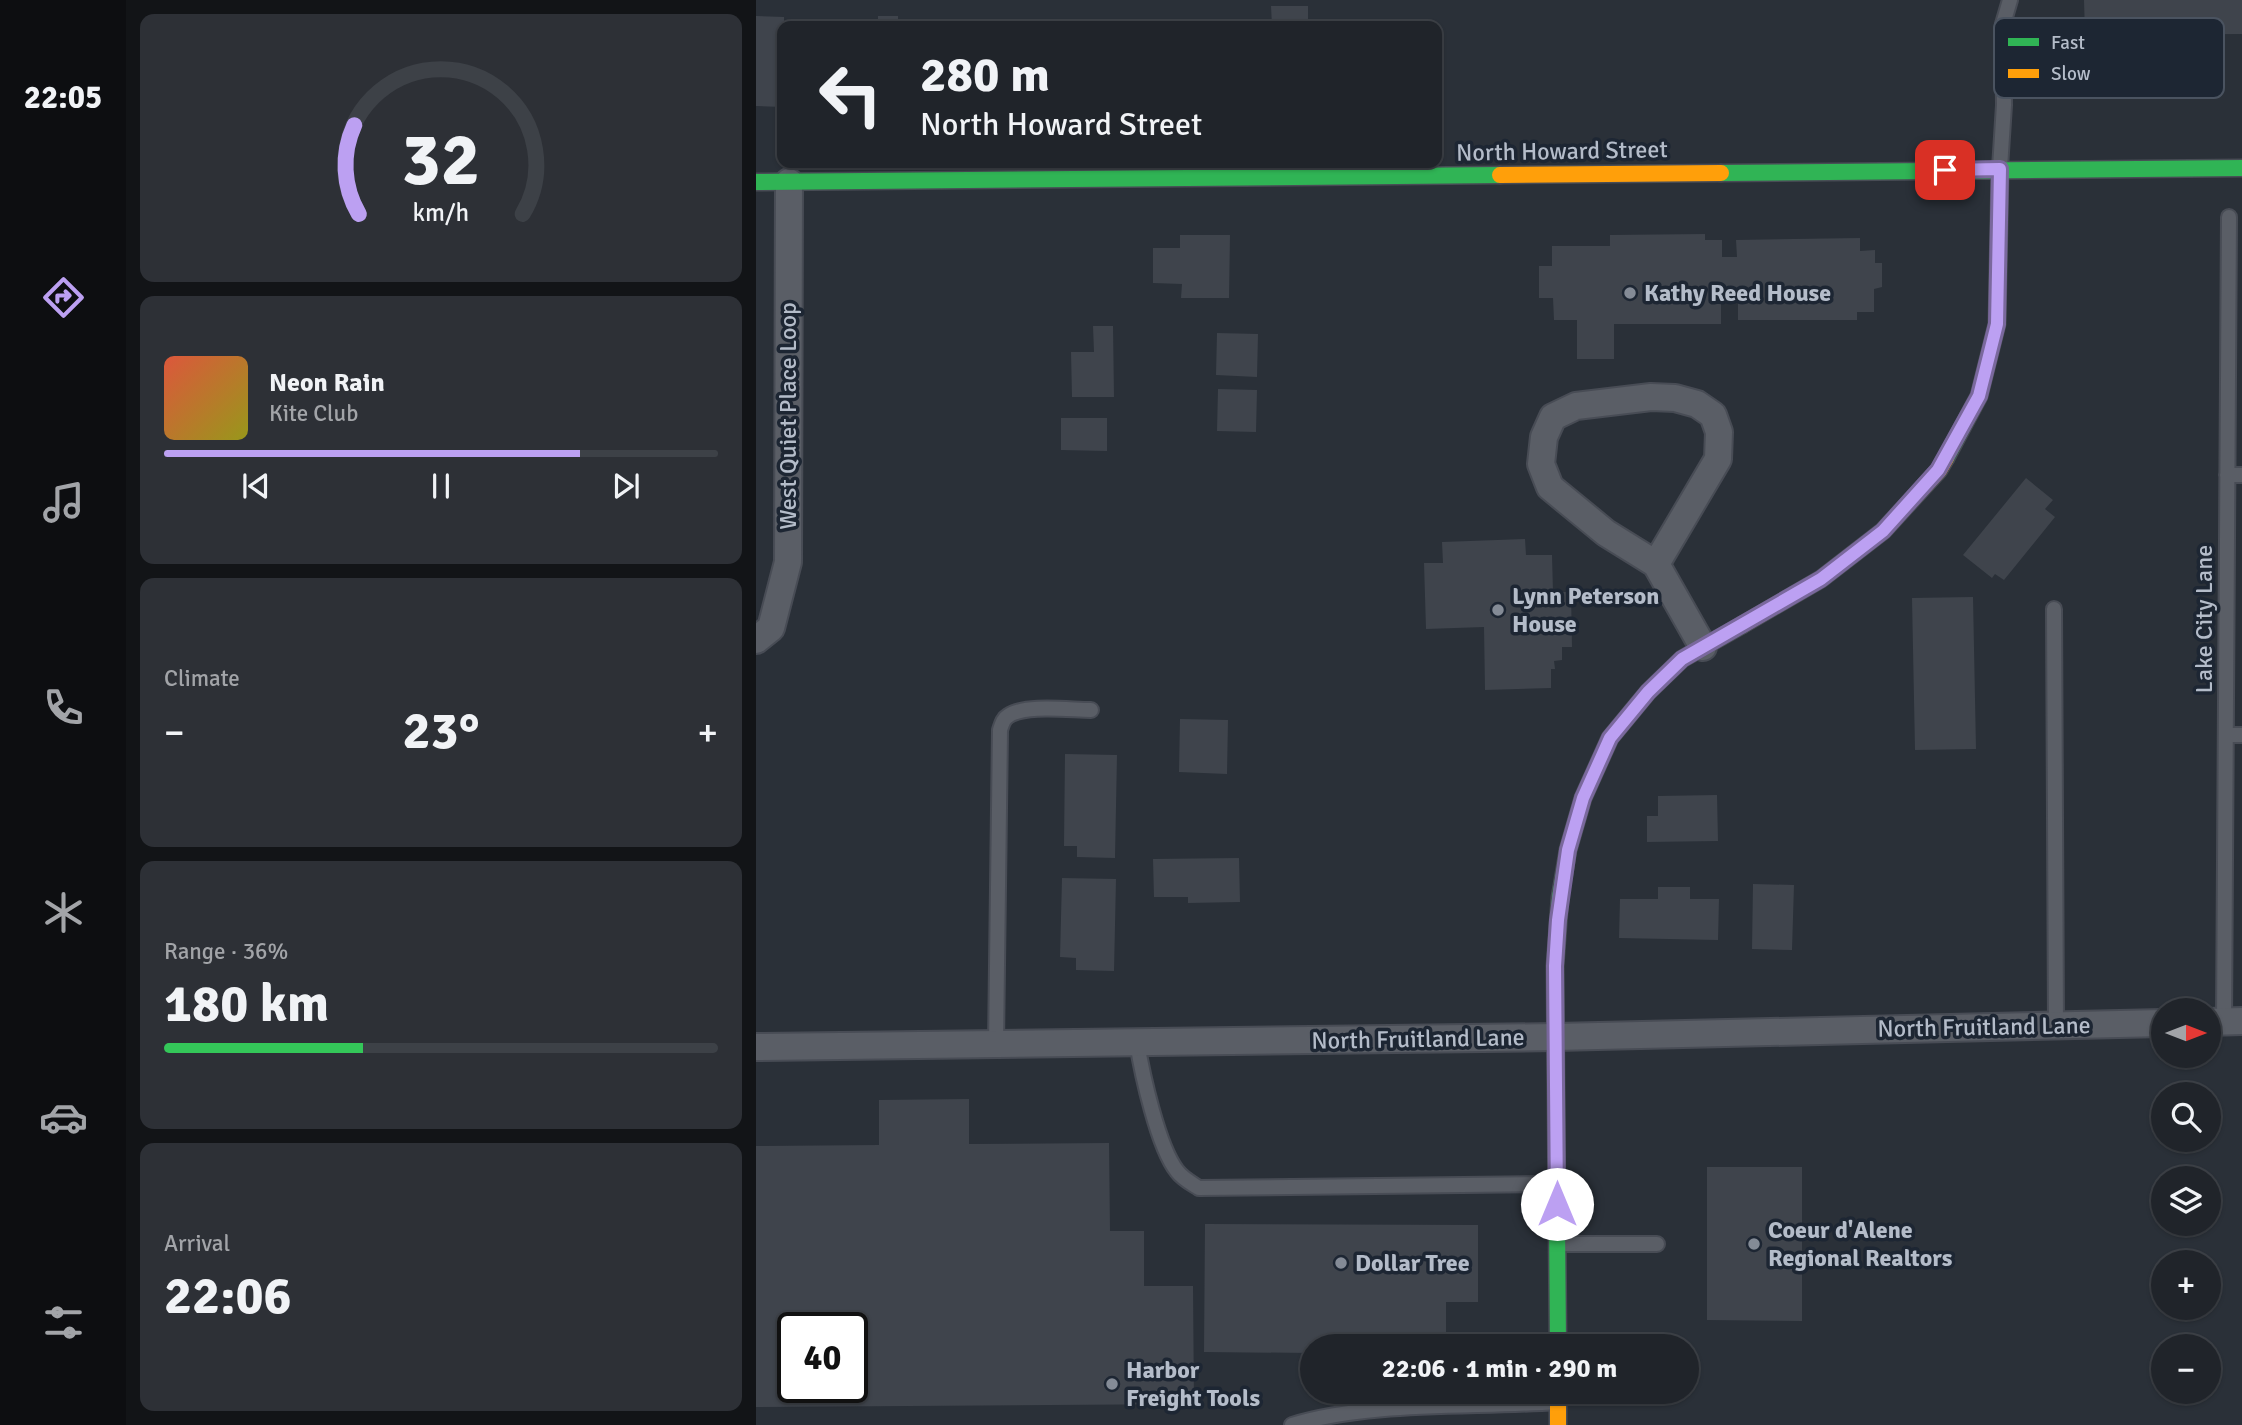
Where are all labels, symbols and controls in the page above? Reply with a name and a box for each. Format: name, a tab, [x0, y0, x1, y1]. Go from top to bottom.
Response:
legend	[1994, 18, 2224, 98]
text: Fast	[2051, 31, 2085, 55]
text: 280 m	[920, 45, 1050, 105]
icon: left	[805, 49, 896, 140]
text: Slow	[2051, 62, 2091, 86]
text: 22:05	[24, 78, 102, 117]
text: North Howard Street	[920, 105, 1202, 144]
text: 32	[402, 116, 480, 205]
street label: North Howard Street	[1456, 134, 1668, 168]
pin	[1915, 140, 1975, 200]
icon: arrive	[1926, 151, 1964, 189]
text: km/h	[413, 197, 469, 228]
icon: directions	[39, 273, 88, 322]
place label: Kathy Reed House	[1644, 278, 1831, 308]
marker: Kathy Reed House	[1622, 285, 1638, 301]
street label: West Quiet Place Loop	[773, 302, 803, 530]
text: Neon Rain	[269, 367, 385, 399]
text: Kite Club	[269, 399, 358, 428]
icon: previous	[237, 467, 275, 505]
icon: pause	[422, 467, 460, 505]
icon: next	[607, 467, 645, 505]
icon: music	[39, 478, 88, 527]
street label: Lake City Lane	[2189, 545, 2219, 693]
place label: Lynn Peterson House	[1512, 581, 1659, 639]
marker: Lynn Peterson House	[1490, 602, 1506, 618]
text: Climate	[164, 664, 240, 693]
icon: phone	[39, 683, 88, 732]
text: 23°	[403, 699, 479, 763]
text: −	[164, 709, 185, 756]
text: +	[697, 709, 718, 756]
icon: climate	[39, 888, 88, 937]
text: Range · 36%	[164, 937, 288, 966]
text: 180 km	[164, 972, 329, 1036]
north arrow	[2151, 998, 2221, 1068]
map controls	[2151, 998, 2221, 1404]
street label: North Fruitland Lane	[1877, 1010, 2091, 1044]
street label: North Fruitland Lane	[1311, 1022, 1525, 1056]
button: search	[2151, 1082, 2221, 1152]
icon: car	[39, 1093, 88, 1142]
button: layers	[2151, 1166, 2221, 1236]
position arrow	[1520, 1167, 1594, 1241]
place label: Coeur d'Alene Regional Realtors	[1768, 1215, 1953, 1273]
text: Arrival	[164, 1229, 230, 1258]
marker: Coeur d'Alene Regional Realtors	[1746, 1236, 1762, 1252]
place label: Dollar Tree	[1355, 1248, 1470, 1278]
button: +	[2151, 1250, 2221, 1320]
marker: Dollar Tree	[1333, 1255, 1349, 1271]
text: 22:06	[164, 1264, 292, 1328]
icon: filters	[39, 1298, 88, 1347]
speed limit sign: 40	[777, 1312, 868, 1403]
button: −	[2151, 1334, 2221, 1404]
text: 22:06 · 1 min · 290 m	[1382, 1353, 1617, 1385]
place label: Harbor Freight Tools	[1126, 1355, 1260, 1413]
marker: Harbor Freight Tools	[1104, 1376, 1120, 1392]

